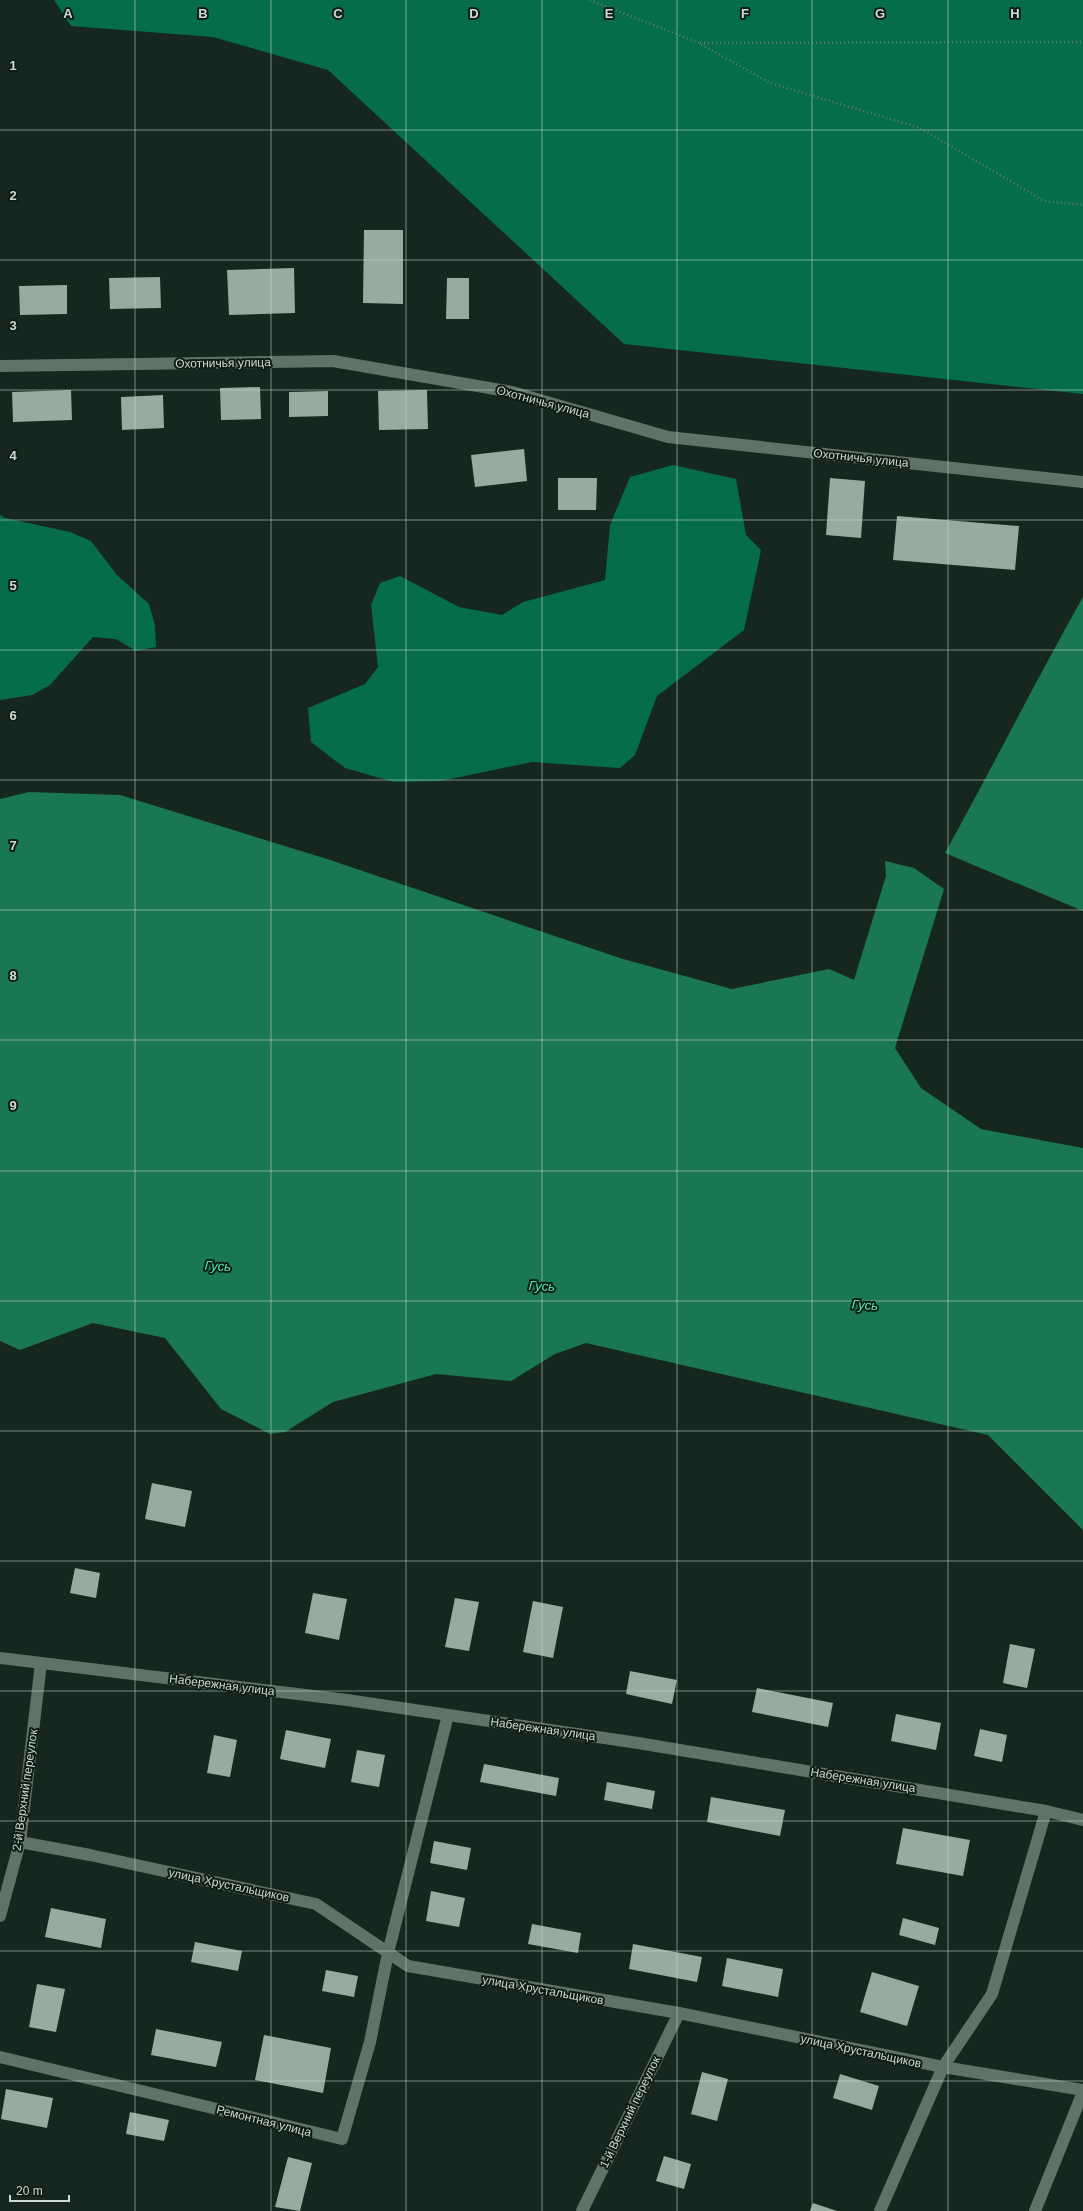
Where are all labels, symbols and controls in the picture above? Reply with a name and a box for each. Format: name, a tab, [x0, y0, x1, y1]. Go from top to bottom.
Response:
text: A	[63, 6, 73, 21]
text: B	[198, 6, 208, 21]
text: C	[333, 6, 343, 21]
text: D	[469, 6, 479, 21]
text: E	[605, 6, 614, 21]
text: F	[741, 6, 749, 21]
text: G	[875, 6, 885, 21]
text: H	[1010, 6, 1020, 21]
text: 1	[9, 58, 17, 73]
text: 2	[9, 188, 17, 203]
text: 3	[9, 318, 17, 333]
street label: Охотничья улица	[175, 355, 271, 371]
street label: Охотничья улица	[495, 383, 591, 421]
street label: Охотничья улица	[813, 446, 910, 470]
text: 4	[9, 448, 17, 463]
text: 5	[9, 578, 17, 593]
text: 6	[9, 708, 17, 723]
text: 7	[9, 838, 17, 853]
text: 8	[9, 968, 17, 983]
text: 9	[9, 1098, 17, 1113]
water label: Гусь	[204, 1258, 232, 1274]
water label: Гусь	[528, 1278, 556, 1294]
water label: Гусь	[851, 1297, 879, 1313]
street label: Набережная улица	[168, 1672, 276, 1698]
street label: Набережная улица	[489, 1715, 597, 1743]
street label: 2-й Верхний переулок	[10, 1728, 41, 1852]
street label: Набережная улица	[809, 1765, 917, 1795]
street label: улица Хрустальщиков	[167, 1865, 291, 1905]
street label: улица Хрустальщиков	[481, 1972, 605, 2008]
street label: улица Хрустальщиков	[799, 2031, 923, 2071]
street label: 1-й Верхний переулок	[597, 2053, 663, 2170]
street label: Ремонтная улица	[215, 2102, 313, 2140]
scale bar	[10, 2177, 69, 2203]
text: 20 m	[16, 2184, 43, 2198]

